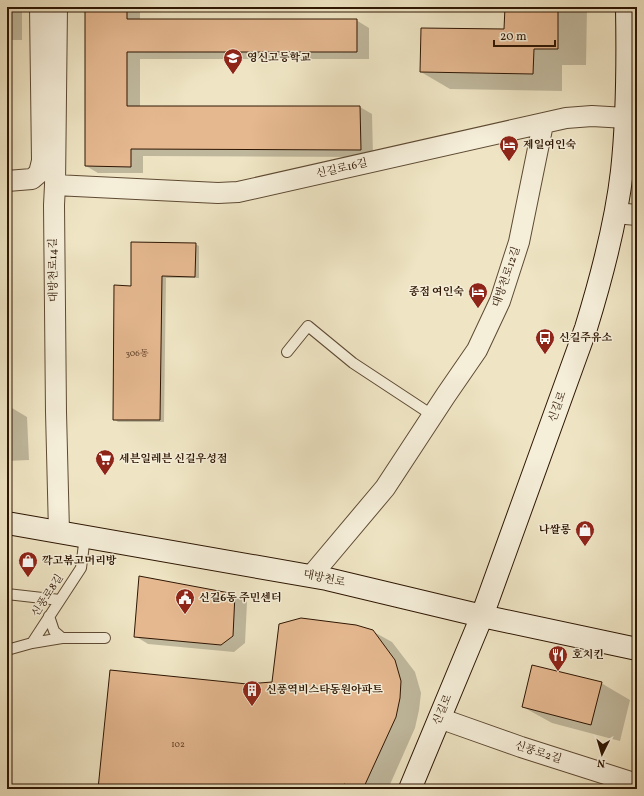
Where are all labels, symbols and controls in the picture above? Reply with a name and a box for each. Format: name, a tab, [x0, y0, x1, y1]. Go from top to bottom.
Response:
scale bar	[494, 22, 555, 48]
text: 20 m	[500, 29, 527, 45]
school or university icon: 영신고등학교	[222, 47, 244, 75]
place label: 영신고등학교	[247, 51, 311, 66]
hotel icon: 제일여인숙	[498, 134, 520, 162]
place label: 제일여인숙	[523, 138, 577, 153]
street label: 신길로16길	[315, 156, 369, 182]
street label: 대방천로14길	[46, 238, 62, 302]
street label: 대방천로12길	[490, 245, 524, 309]
hotel icon: 종점 여인숙	[467, 281, 489, 309]
place label: 종점 여인숙	[409, 285, 464, 300]
bus stop icon: 신길주유소	[534, 327, 556, 355]
place label: 신길주유소	[559, 331, 613, 346]
house number: 306동	[125, 347, 149, 360]
street label: 신길로	[545, 389, 571, 425]
supermarket icon: 세븐일레븐 신길우성점	[94, 448, 116, 476]
place label: 세븐일레븐 신길우성점	[119, 452, 227, 467]
shop icon: 나쌀롱	[574, 519, 596, 547]
place label: 나쌀롱	[539, 523, 571, 538]
shop icon: 깍고볶고머리방	[17, 550, 39, 578]
place label: 깍고볶고머리방	[42, 554, 117, 569]
street label: 대방천로	[302, 567, 347, 591]
street label: 신풍로8길	[29, 572, 67, 620]
public building icon: 신길6동 주민센터	[174, 587, 196, 615]
place label: 신길6동 주민센터	[199, 591, 282, 606]
restaurant icon: 호치킨	[547, 644, 569, 672]
place label: 호치킨	[572, 648, 604, 663]
building icon: 신풍역비스타동원아파트	[241, 679, 263, 707]
place label: 신풍역비스타동원아파트	[266, 683, 383, 698]
street label: 신길로	[430, 692, 456, 728]
north arrow	[582, 734, 622, 774]
house number: 102	[171, 738, 185, 751]
street label: 신풍로2길	[513, 738, 563, 768]
text: N	[597, 755, 606, 770]

